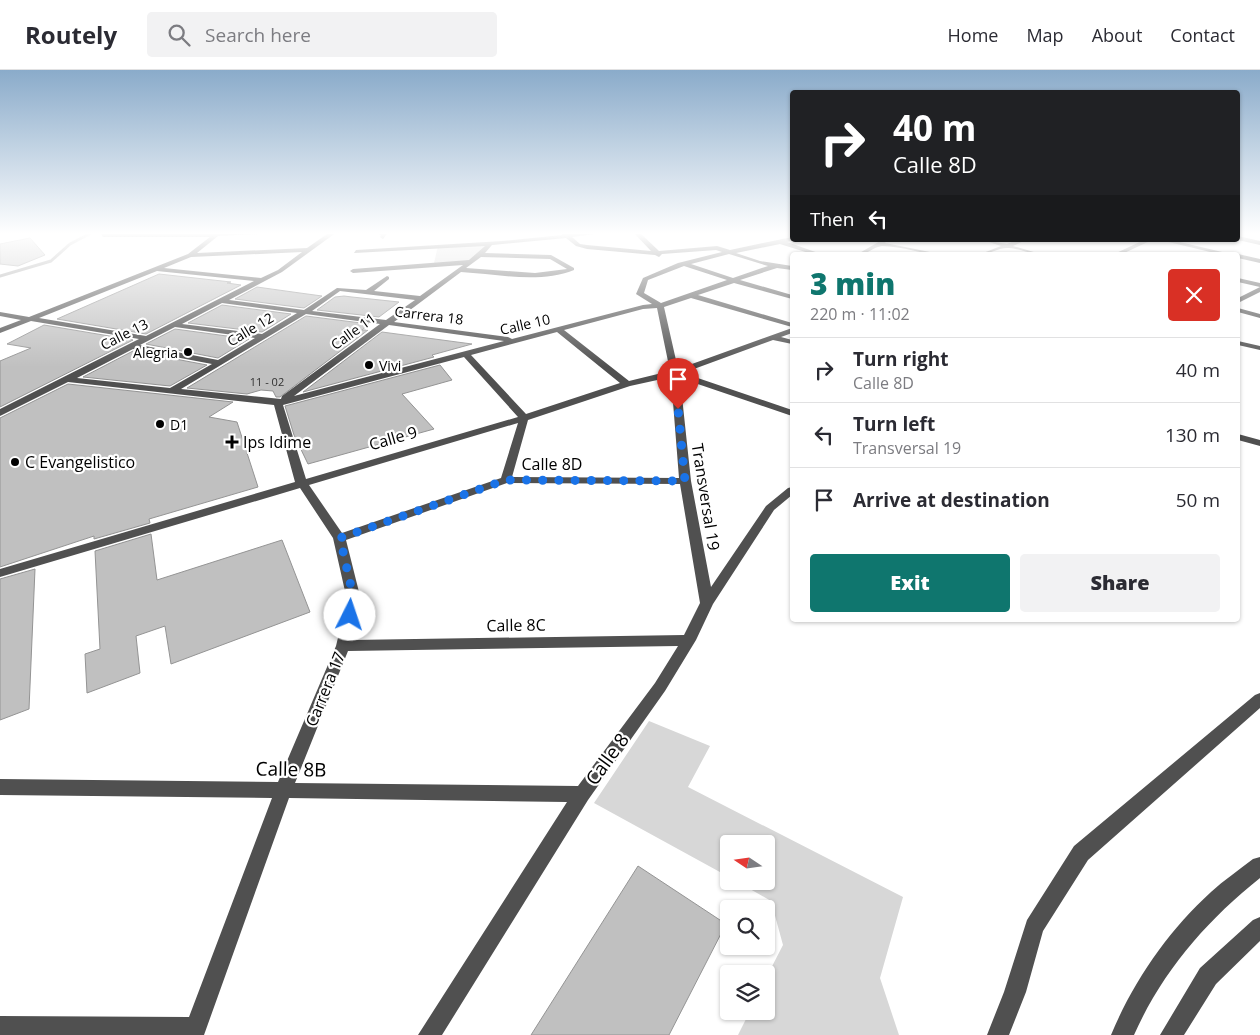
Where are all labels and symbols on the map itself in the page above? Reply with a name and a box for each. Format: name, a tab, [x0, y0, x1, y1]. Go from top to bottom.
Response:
street label: Carrera 18	[394, 301, 464, 329]
street label: Calle 12	[223, 308, 277, 350]
street label: Calle 11	[327, 308, 379, 354]
street label: Calle 10	[498, 309, 552, 339]
street label: Calle 13	[97, 314, 151, 354]
place label: Alegria	[133, 343, 178, 362]
marker: Alegria	[182, 346, 194, 358]
place label: Vivi	[379, 356, 401, 375]
pin	[657, 358, 699, 409]
marker: Vivi	[363, 359, 375, 371]
house number: 11 - 02	[250, 374, 284, 389]
place label: D1	[170, 415, 188, 434]
marker: D1	[154, 418, 166, 430]
street label: Calle 9	[366, 421, 420, 455]
place label: Ips Idime	[243, 431, 311, 453]
marker: Ips Idime	[225, 435, 239, 449]
street label: Transversal 19	[687, 442, 725, 552]
place label: C Evangelistico	[25, 451, 135, 473]
street label: Calle 8D	[522, 453, 582, 475]
marker: C Evangelistico	[9, 456, 21, 468]
position arrow	[323, 588, 375, 640]
street label: Calle 8C	[486, 613, 546, 637]
street label: Carrera 17	[300, 648, 350, 730]
street label: Calle 8	[579, 728, 635, 790]
street label: Calle 8B	[255, 755, 327, 783]
north arrow	[720, 835, 775, 890]

